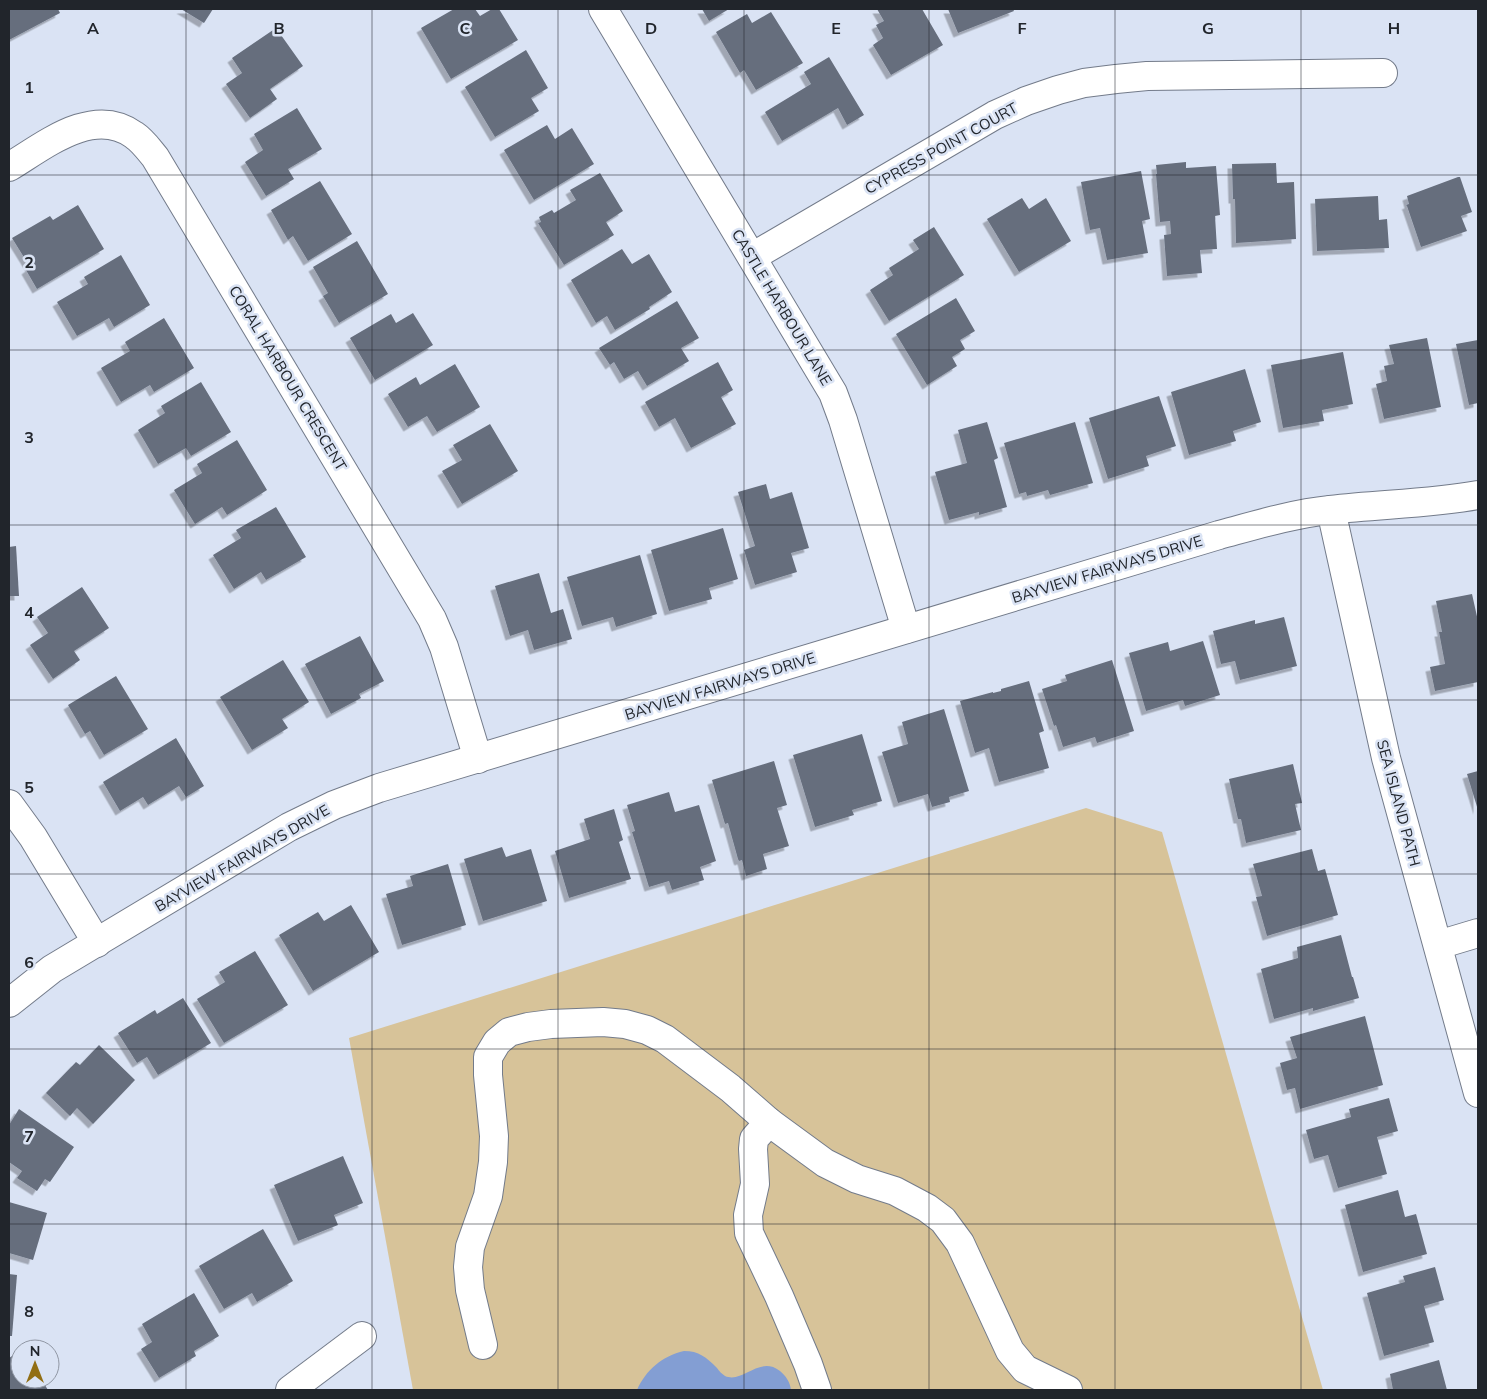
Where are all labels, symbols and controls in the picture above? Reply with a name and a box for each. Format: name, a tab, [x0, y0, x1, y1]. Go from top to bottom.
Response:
text: A	[87, 18, 99, 38]
text: B	[273, 18, 285, 38]
text: C	[460, 18, 471, 38]
text: D	[645, 18, 657, 38]
text: E	[831, 18, 841, 38]
text: F	[1017, 18, 1027, 38]
text: G	[1202, 18, 1214, 38]
text: H	[1388, 18, 1400, 38]
text: 1	[24, 77, 34, 97]
street label: CYPRESS POINT COURT	[861, 98, 1021, 198]
street label: CASTLE HARBOUR LANE	[728, 225, 836, 389]
text: 2	[24, 252, 34, 272]
street label: CORAL HARBOUR CRESCENT	[225, 282, 351, 474]
text: 3	[24, 427, 34, 447]
street label: BAYVIEW FAIRWAYS DRIVE	[1009, 531, 1205, 607]
text: 4	[24, 602, 34, 622]
street label: BAYVIEW FAIRWAYS DRIVE	[622, 648, 818, 724]
street label: SEA ISLAND PATH	[1373, 738, 1425, 868]
text: 5	[24, 777, 34, 797]
street label: BAYVIEW FAIRWAYS DRIVE	[151, 800, 333, 916]
text: 6	[24, 952, 34, 972]
text: 7	[24, 1126, 34, 1146]
text: 8	[24, 1301, 34, 1321]
north arrow	[10, 1339, 60, 1389]
text: N	[30, 1342, 40, 1360]

